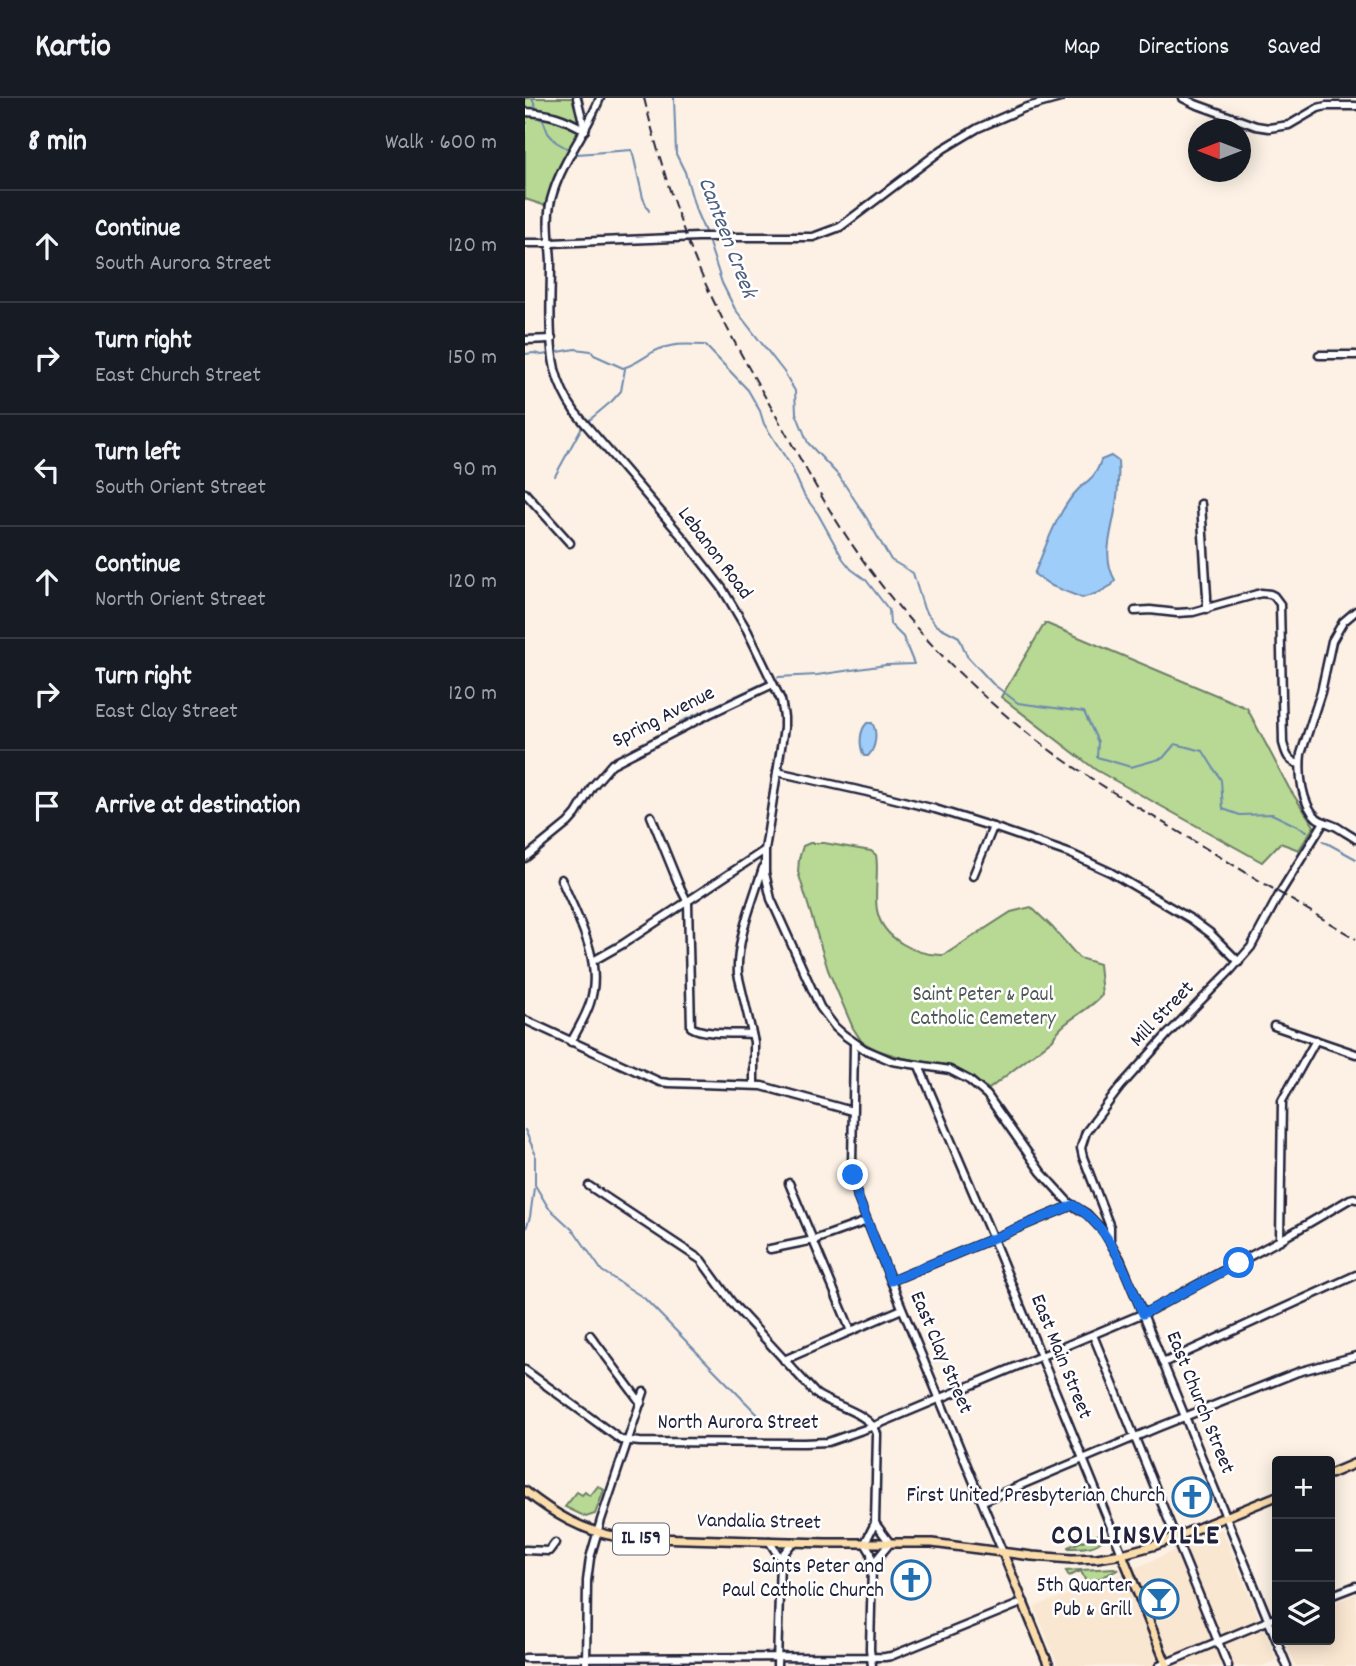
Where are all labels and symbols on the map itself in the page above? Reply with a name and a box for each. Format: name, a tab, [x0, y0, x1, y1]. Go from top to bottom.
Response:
north arrow	[1188, 119, 1251, 182]
water label: Canteen Creek	[688, 173, 765, 306]
street label: Lebanon Road	[669, 501, 759, 607]
street label: Spring Avenue	[607, 679, 721, 757]
street label: Mill Street	[1124, 975, 1202, 1055]
park label: Saint Peter & Paul Catholic Cemetery	[910, 981, 1056, 1035]
route end	[837, 1159, 868, 1190]
route start	[1223, 1247, 1254, 1278]
street label: East Clay Street	[901, 1287, 979, 1419]
street label: East Main Street	[1021, 1290, 1099, 1424]
street label: East Church Street	[1157, 1327, 1241, 1479]
street label: North Aurora Street	[658, 1409, 819, 1439]
church icon: First United Presbyterian Church	[1171, 1476, 1213, 1518]
place label: First United Presbyterian Church	[906, 1482, 1165, 1512]
street label: Vandalia Street	[697, 1507, 821, 1539]
district label: COLLINSVILLE	[1051, 1518, 1221, 1558]
road number: IL 159	[613, 1524, 669, 1554]
place label: Saints Peter and Paul Catholic Church	[722, 1553, 884, 1607]
church icon: Saints Peter and Paul Catholic Church	[890, 1559, 932, 1601]
place label: 5th Quarter Pub & Grill	[1036, 1572, 1132, 1626]
bar icon: 5th Quarter Pub & Grill	[1138, 1578, 1180, 1620]

